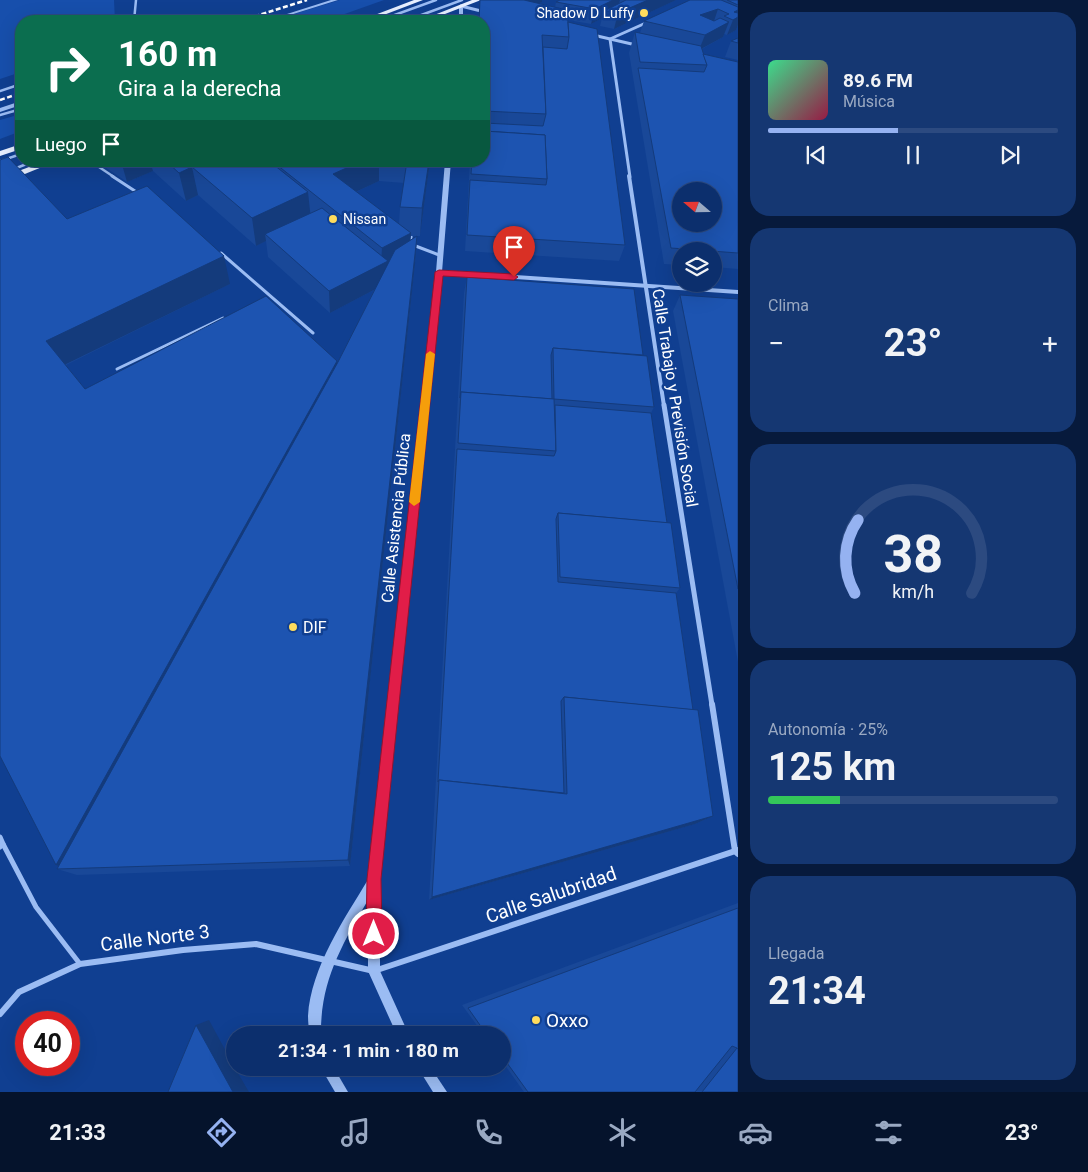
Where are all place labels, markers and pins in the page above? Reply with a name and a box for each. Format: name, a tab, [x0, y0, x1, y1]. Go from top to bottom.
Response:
place label: Shadow D Luffy	[537, 5, 634, 21]
marker: Shadow D Luffy	[638, 7, 650, 19]
place label: Nissan	[343, 211, 386, 227]
marker: Nissan	[327, 213, 339, 225]
pin	[493, 226, 535, 277]
place label: DIF	[303, 618, 327, 637]
marker: DIF	[287, 621, 299, 633]
place label: Oxxo	[546, 1009, 589, 1032]
marker: Oxxo	[530, 1014, 542, 1026]

